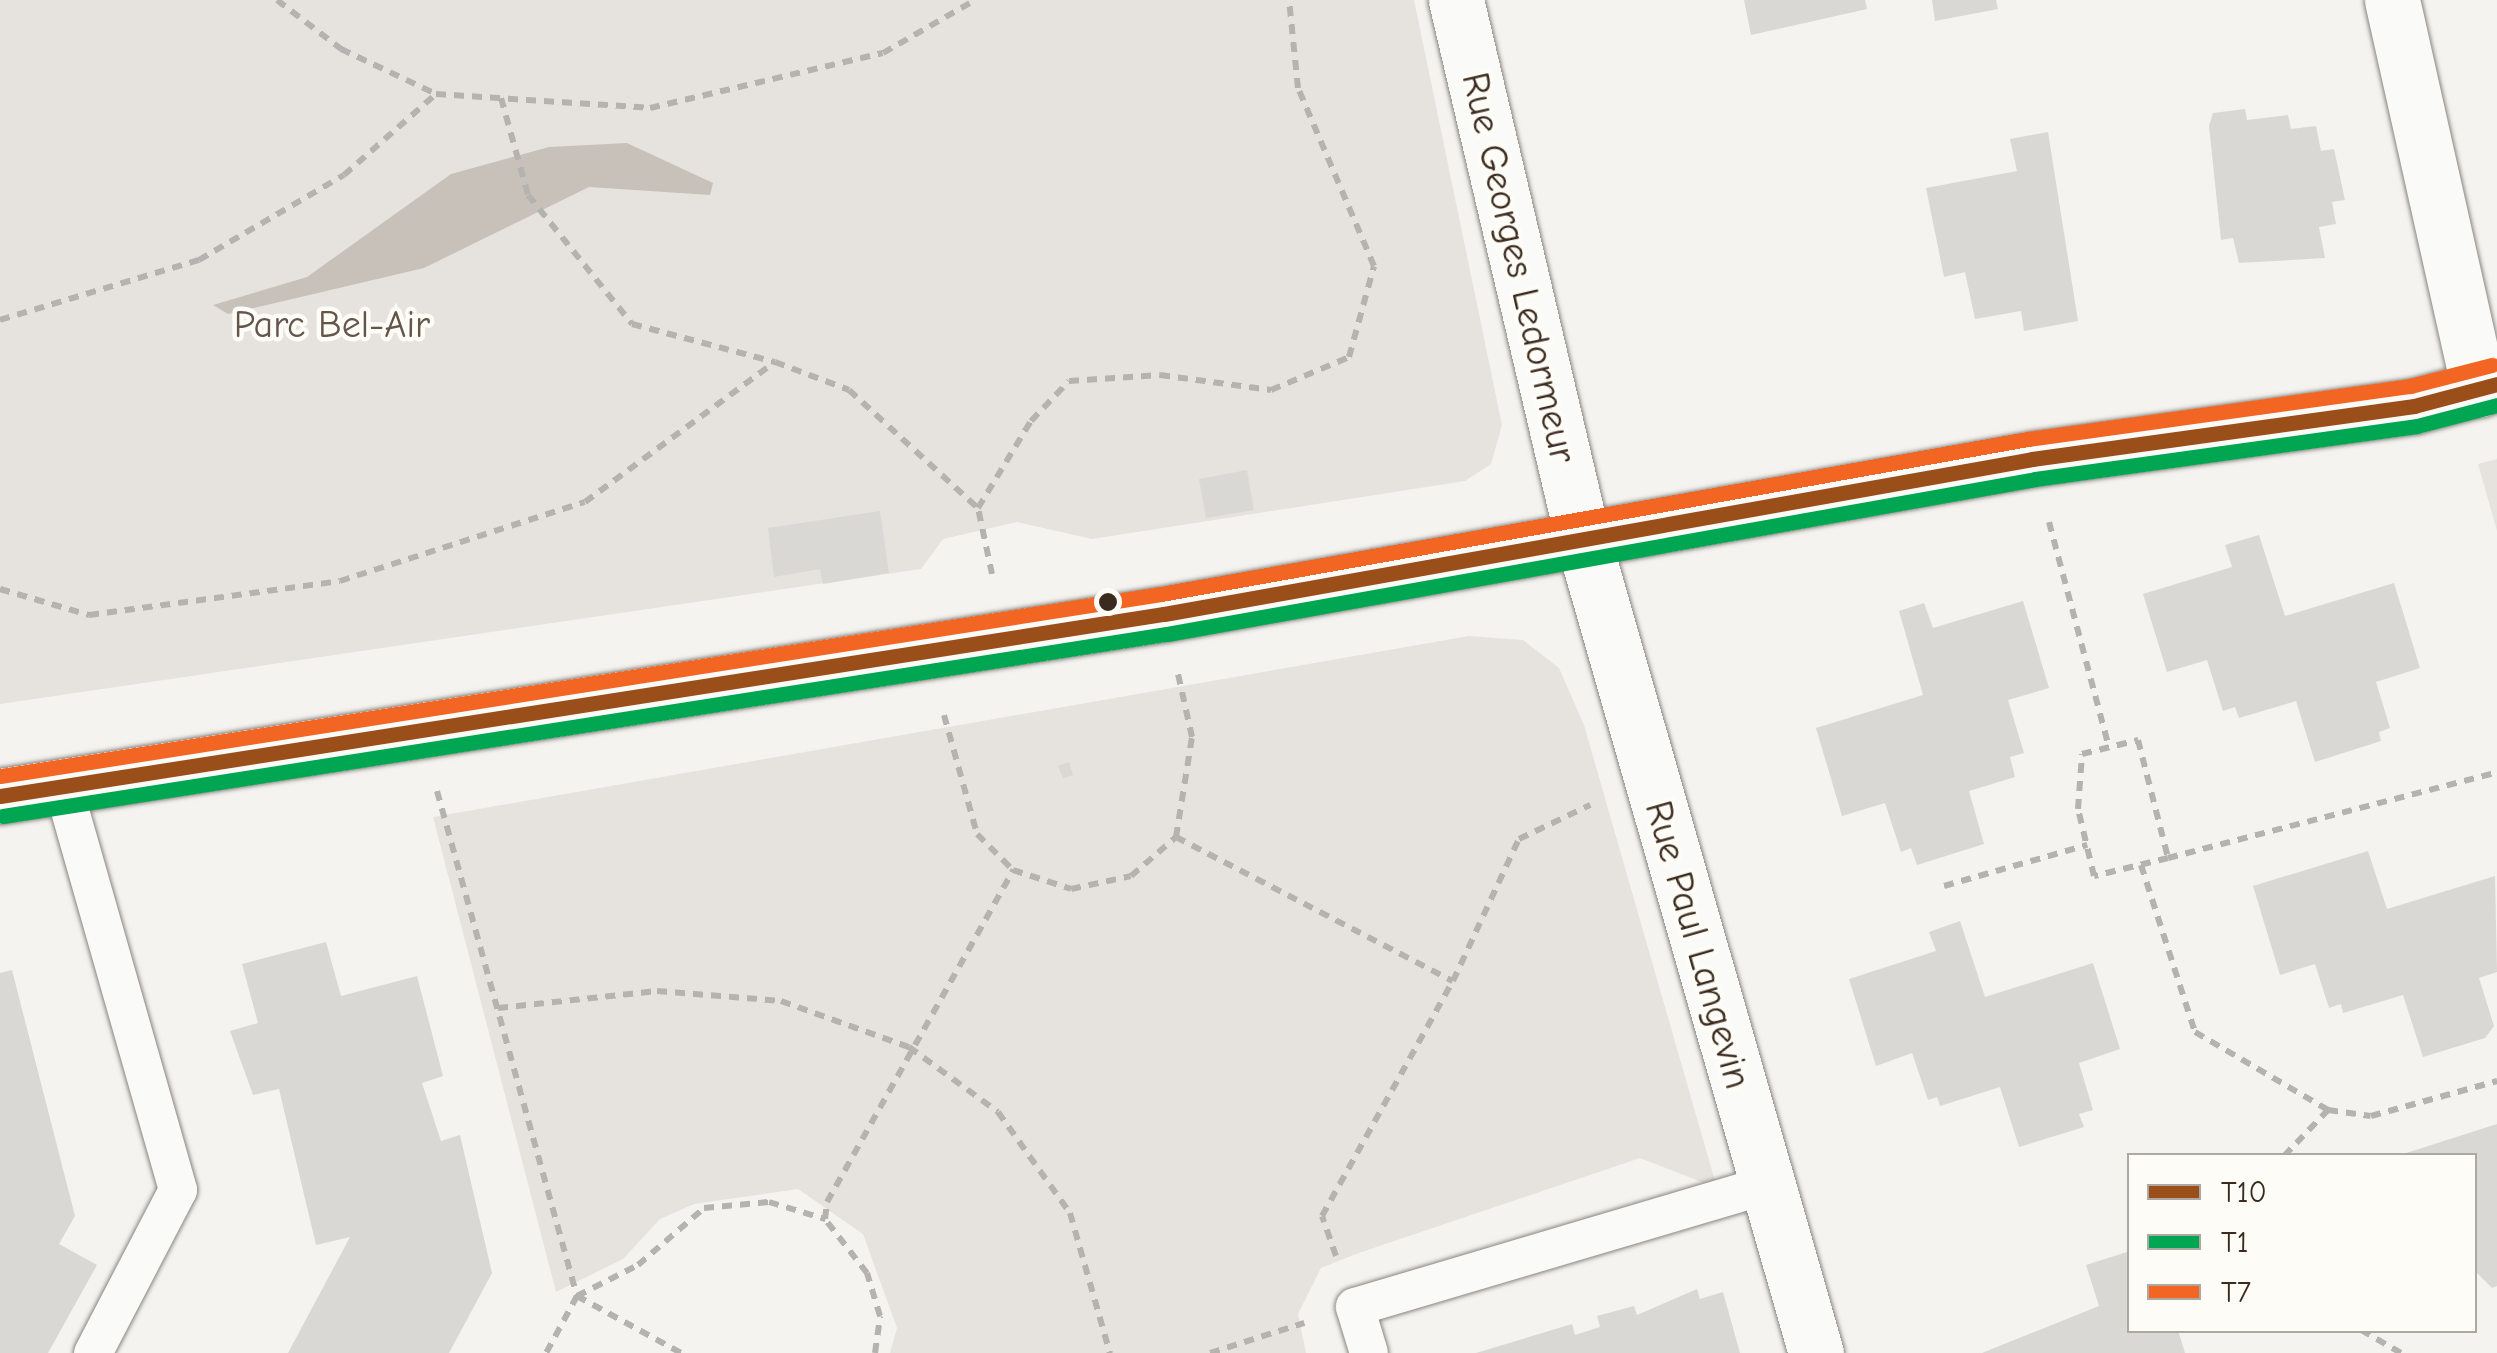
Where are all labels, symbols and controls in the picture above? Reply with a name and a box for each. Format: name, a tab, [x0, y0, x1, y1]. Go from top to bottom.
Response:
street label: Rue Georges Ledormeur	[1451, 68, 1585, 468]
park label: Parc Bel-Air	[234, 303, 430, 349]
unlabelled marker	[1098, 592, 1118, 612]
street label: Rue Paul Langevin	[1634, 796, 1760, 1094]
legend	[2127, 1153, 2477, 1333]
text: T10	[2221, 1175, 2267, 1210]
text: T1	[2221, 1225, 2249, 1260]
text: T7	[2221, 1275, 2251, 1310]

